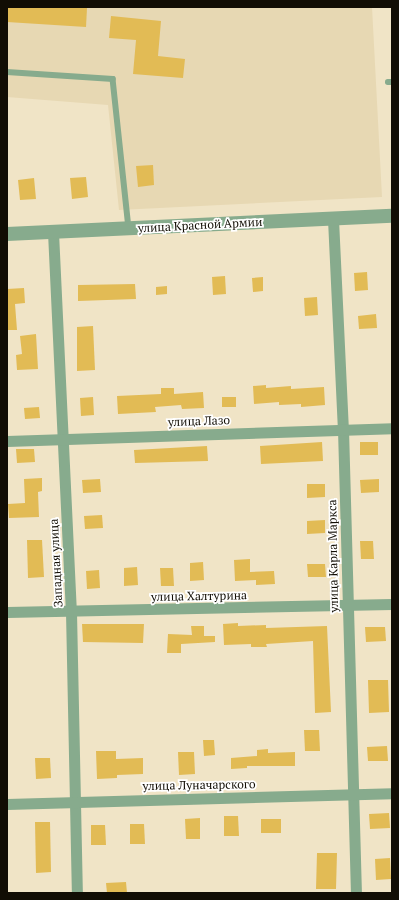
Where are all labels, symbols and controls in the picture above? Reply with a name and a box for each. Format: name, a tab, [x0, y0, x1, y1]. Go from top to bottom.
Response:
street label: улица Красной Армии	[137, 215, 263, 235]
street label: улица Лазо	[168, 413, 230, 429]
street label: улица Карла Маркса	[325, 499, 341, 613]
street label: Западная улица	[46, 518, 66, 608]
street label: улица Халтурина	[151, 588, 247, 604]
street label: улица Луначарского	[142, 777, 256, 793]

